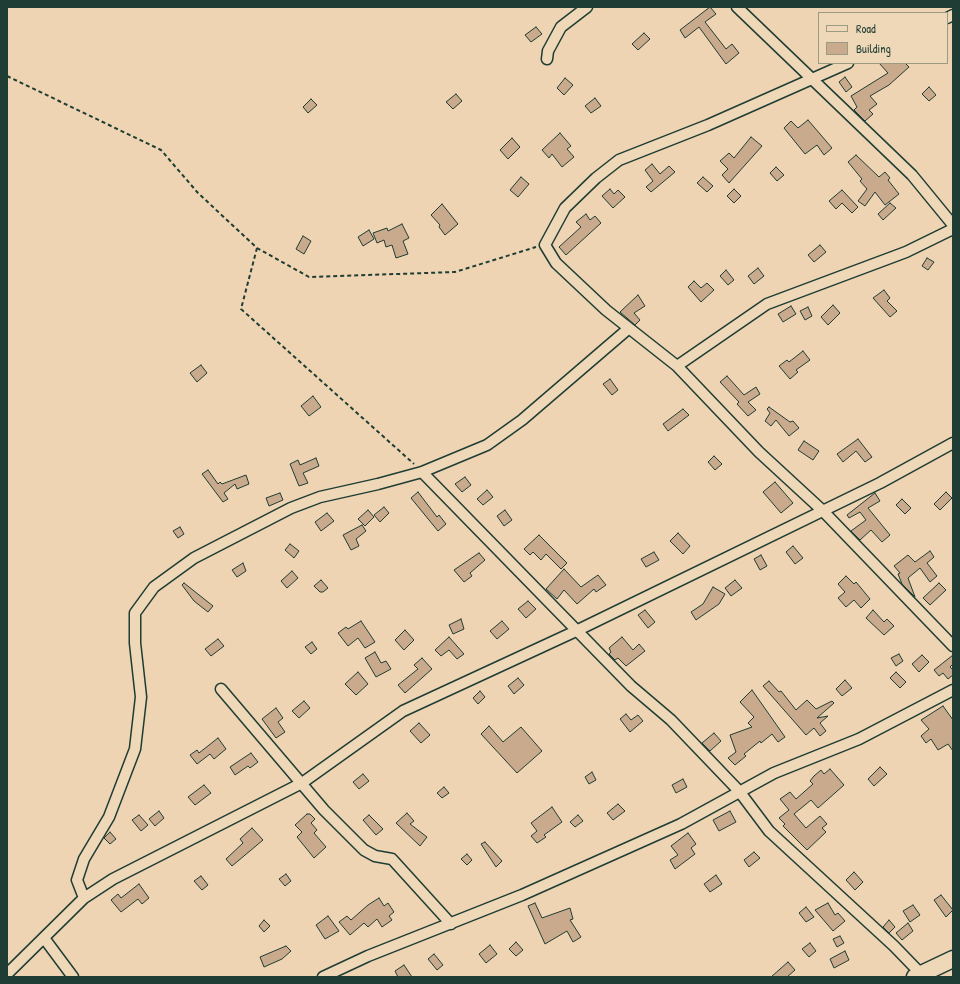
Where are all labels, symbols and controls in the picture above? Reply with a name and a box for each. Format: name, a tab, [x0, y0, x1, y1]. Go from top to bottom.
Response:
legend	[818, 12, 948, 64]
text: Road	[856, 20, 876, 37]
text: Building	[856, 40, 891, 57]

